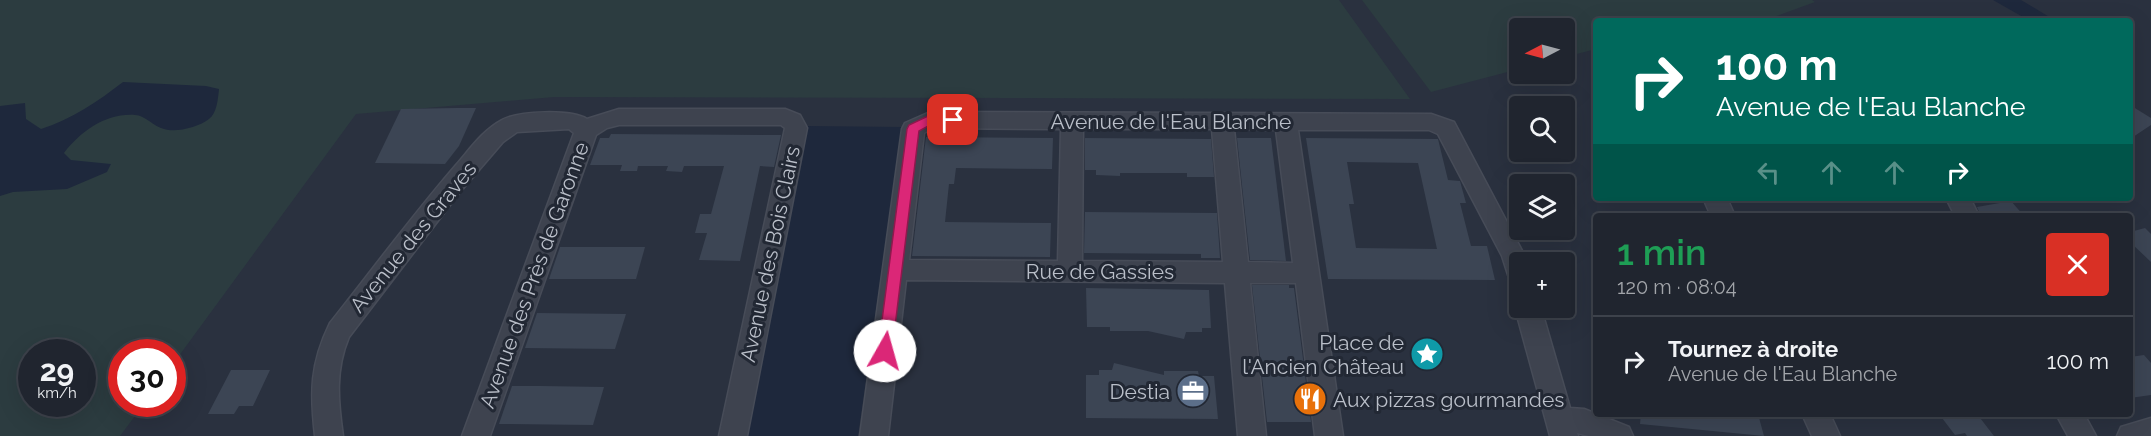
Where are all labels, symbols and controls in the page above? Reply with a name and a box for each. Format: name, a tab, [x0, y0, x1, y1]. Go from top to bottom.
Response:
north arrow	[1509, 18, 1575, 84]
map controls	[1509, 18, 1575, 318]
text: 100 m	[1716, 41, 1838, 90]
icon: right	[1617, 42, 1695, 120]
text: Avenue de l'Eau Blanche	[1716, 91, 2026, 122]
pin	[927, 94, 978, 145]
button: search	[1509, 96, 1575, 162]
icon: arrive	[936, 103, 969, 136]
street label: Avenue de l'Eau Blanche	[1051, 109, 1291, 134]
street label: Avenue des Près de Garonne	[474, 138, 594, 412]
street label: Avenue des Bois Clairs	[735, 144, 805, 364]
icon: left	[1752, 156, 1785, 189]
icon: ahead	[1815, 156, 1848, 189]
icon: ahead	[1878, 156, 1911, 189]
icon: right	[1941, 156, 1974, 189]
street label: Avenue des Graves	[345, 157, 481, 317]
button: layers	[1509, 174, 1575, 240]
text: 1 min	[1617, 231, 1706, 273]
button: close	[2046, 233, 2109, 296]
button: +	[1509, 252, 1575, 318]
street label: Rue de Gassies	[1026, 259, 1174, 284]
text: 120 m · 08:04	[1617, 275, 1737, 299]
position arrow	[853, 319, 917, 383]
place label: Place de l'Ancien Château	[1242, 330, 1404, 379]
place icon: Place de l'Ancien Château	[1409, 336, 1445, 372]
text: Tournez à droite	[1668, 336, 1838, 362]
speed limit sign: 30	[108, 339, 186, 417]
icon: right	[1617, 345, 1650, 378]
text: 100 m	[2047, 348, 2109, 374]
text: 29	[40, 353, 74, 388]
text: Avenue de l'Eau Blanche	[1668, 362, 1897, 386]
office icon: Destia	[1175, 373, 1211, 409]
place label: Destia	[1109, 379, 1170, 404]
restaurant icon: Aux pizzas gourmandes	[1292, 381, 1328, 417]
text: km/h	[37, 384, 77, 402]
place label: Aux pizzas gourmandes	[1333, 387, 1564, 412]

